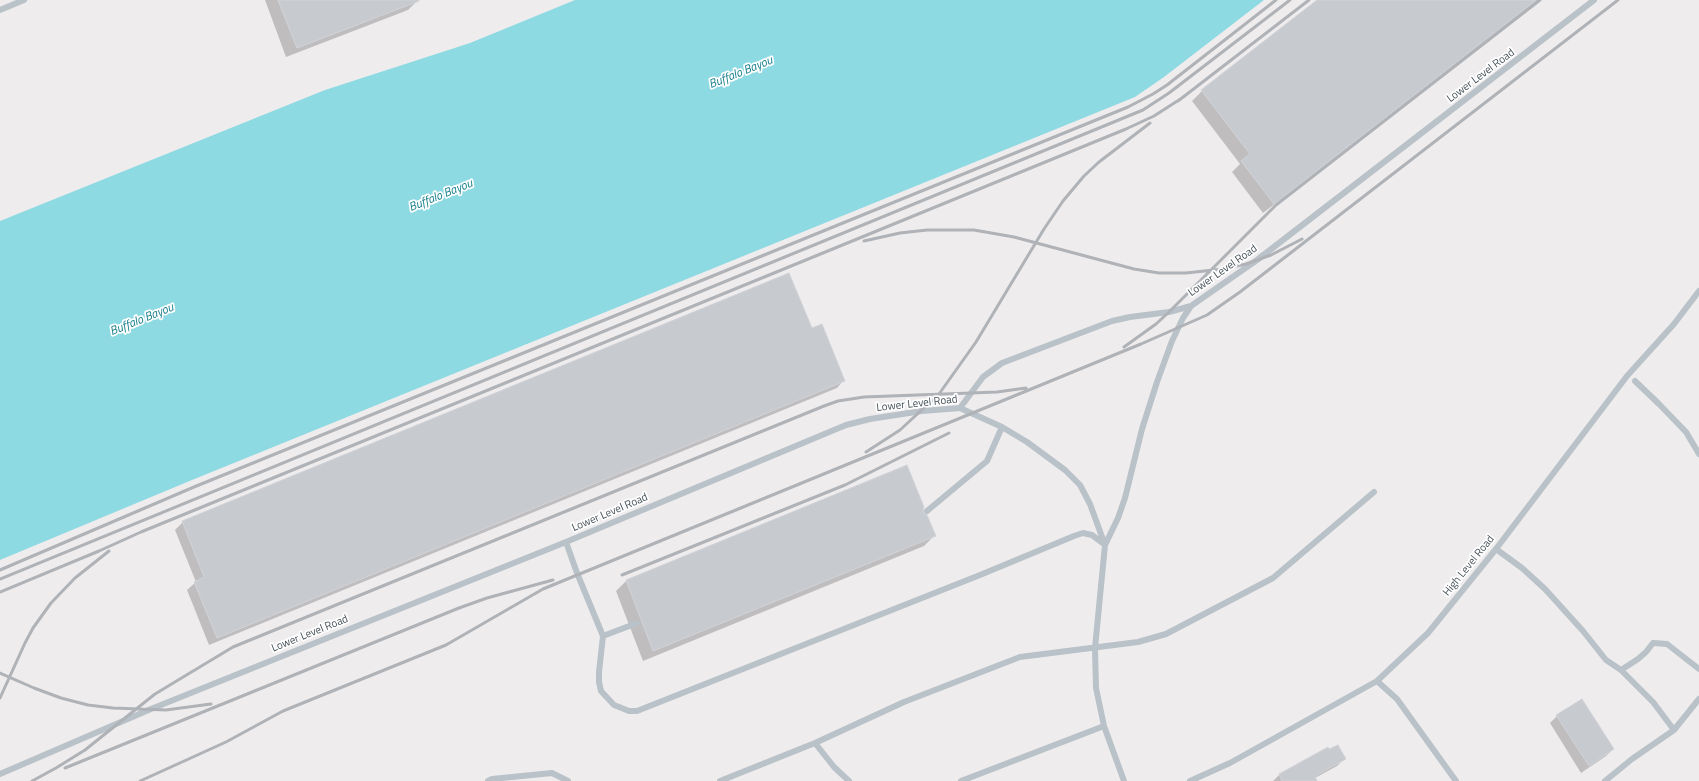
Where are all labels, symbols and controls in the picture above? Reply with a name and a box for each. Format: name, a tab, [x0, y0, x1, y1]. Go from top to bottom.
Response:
street label: Lower Level Road	[1445, 46, 1517, 106]
water label: Buffalo Bayou	[707, 54, 775, 92]
water label: Buffalo Bayou	[407, 177, 475, 215]
street label: Lower Level Road	[1186, 242, 1260, 300]
water label: Buffalo Bayou	[108, 301, 176, 339]
street label: Lower Level Road	[876, 393, 958, 415]
street label: Lower Level Road	[570, 491, 650, 535]
street label: High Level Road	[1441, 533, 1497, 599]
street label: Lower Level Road	[270, 613, 350, 655]

